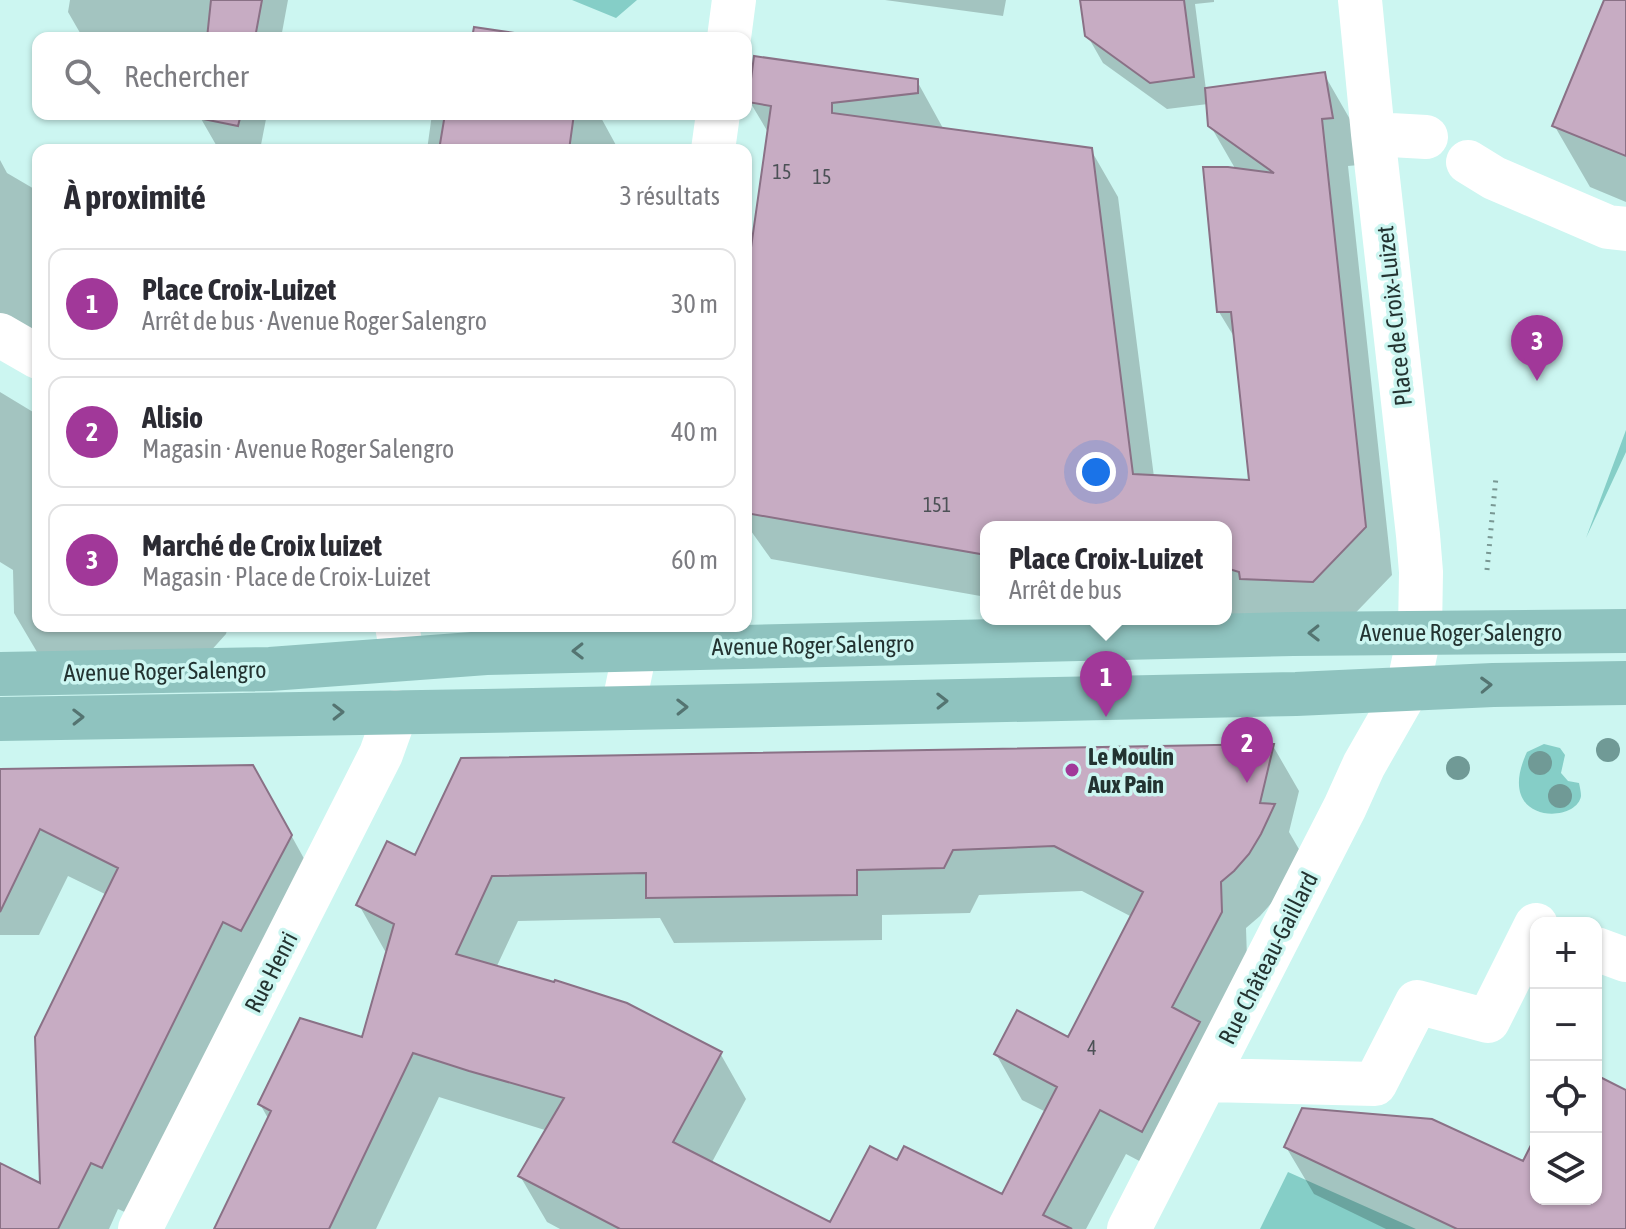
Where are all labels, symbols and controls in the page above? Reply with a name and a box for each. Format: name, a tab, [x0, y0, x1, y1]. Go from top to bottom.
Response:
search box	[32, 32, 752, 120]
icon: search	[60, 54, 104, 98]
text: Rechercher	[124, 59, 249, 93]
house number: 15	[773, 160, 791, 183]
house number: 15	[813, 165, 831, 188]
text: À proximité	[64, 177, 206, 216]
text: 3 résultats	[620, 181, 720, 211]
street label: Place de Croix-Luizet	[1371, 225, 1417, 407]
text: Place Croix-Luizet	[142, 272, 336, 306]
text: 1	[86, 289, 98, 319]
text: 30 m	[671, 289, 718, 319]
text: Arrêt de bus · Avenue Roger Salengro	[142, 306, 487, 336]
pin: 3	[1511, 315, 1563, 381]
text: Alisio	[142, 400, 203, 434]
text: 2	[86, 417, 98, 447]
text: 40 m	[671, 417, 718, 447]
text: Magasin · Avenue Roger Salengro	[142, 434, 454, 464]
your location	[1076, 452, 1116, 492]
house number: 151	[923, 493, 951, 516]
popup	[980, 521, 1232, 625]
text: Marché de Croix luizet	[142, 528, 382, 562]
text: Place Croix-Luizet	[1009, 541, 1203, 575]
text: 3	[86, 545, 98, 575]
text: 60 m	[671, 545, 718, 575]
text: Magasin · Place de Croix-Luizet	[142, 562, 431, 592]
text: Arrêt de bus	[1009, 575, 1122, 605]
street label: Avenue Roger Salengro	[1360, 619, 1562, 646]
one-way arrow	[1307, 624, 1320, 642]
street label: Avenue Roger Salengro	[711, 630, 915, 660]
one-way arrow	[571, 643, 584, 660]
pin: 1	[1080, 651, 1132, 717]
street label: Avenue Roger Salengro	[63, 656, 267, 686]
one-way arrow	[1480, 676, 1493, 693]
one-way arrow	[936, 693, 949, 710]
one-way arrow	[676, 698, 689, 715]
one-way arrow	[332, 704, 345, 721]
one-way arrow	[72, 708, 85, 726]
pin: 2	[1221, 717, 1273, 783]
place label: Le Moulin Aux Pain	[1087, 743, 1174, 798]
marker: Le Moulin Aux Pain	[1063, 761, 1081, 779]
street label: Rue Château-Gaillard	[1213, 867, 1323, 1049]
map controls	[1530, 917, 1602, 1205]
button: +	[1530, 917, 1602, 989]
street label: Rue Henri	[239, 927, 303, 1017]
button: −	[1530, 989, 1602, 1061]
house number: 4	[1087, 1036, 1097, 1059]
button: locate	[1530, 1061, 1602, 1133]
button: layers	[1530, 1133, 1602, 1205]

